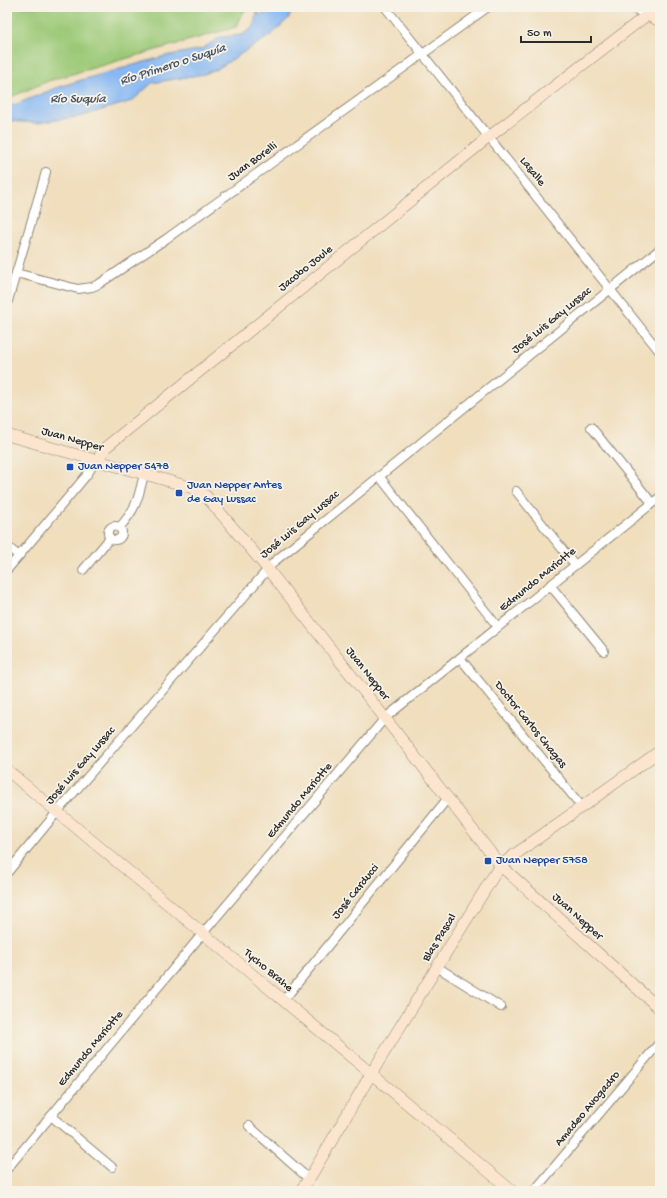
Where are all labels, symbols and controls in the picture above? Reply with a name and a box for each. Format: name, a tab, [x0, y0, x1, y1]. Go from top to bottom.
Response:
scale bar	[521, 18, 591, 44]
text: 50 m	[527, 27, 552, 41]
water label: Río Primero o Suquía	[118, 41, 228, 89]
water label: Río Suquía	[50, 92, 107, 107]
street label: Juan Borelli	[225, 139, 281, 185]
street label: Lasalle	[516, 155, 549, 190]
street label: Jacobo Joule	[276, 242, 337, 295]
street label: José Luis Gay Lussac	[509, 284, 595, 357]
street label: Juan Nepper	[40, 425, 106, 456]
place label: Juan Nepper 5478	[78, 460, 170, 474]
marker: Juan Nepper 5478	[65, 462, 75, 472]
place label: Juan Nepper Antes de Gay Lussac	[187, 479, 282, 507]
street label: José Luis Gay Lussac	[258, 487, 343, 562]
marker: Juan Nepper Antes de Gay Lussac	[174, 488, 184, 498]
street label: Edmundo Mariotte	[497, 544, 580, 615]
street label: Juan Nepper	[342, 645, 393, 705]
street label: Doctor Carlos Chagas	[490, 678, 570, 772]
street label: José Luis Gay Lussac	[43, 724, 119, 808]
street label: Edmundo Mariotte	[264, 760, 336, 842]
place label: Juan Nepper 5758	[496, 854, 588, 868]
marker: Juan Nepper 5758	[483, 856, 493, 866]
street label: José Carducci	[330, 861, 383, 922]
street label: Juan Nepper	[549, 891, 607, 945]
street label: Blas Pascal	[419, 911, 460, 965]
street label: Tycho Brahe	[240, 946, 296, 996]
street label: Edmundo Mariotte	[55, 1008, 127, 1090]
street label: Amadeo Avogadro	[552, 1068, 624, 1150]

